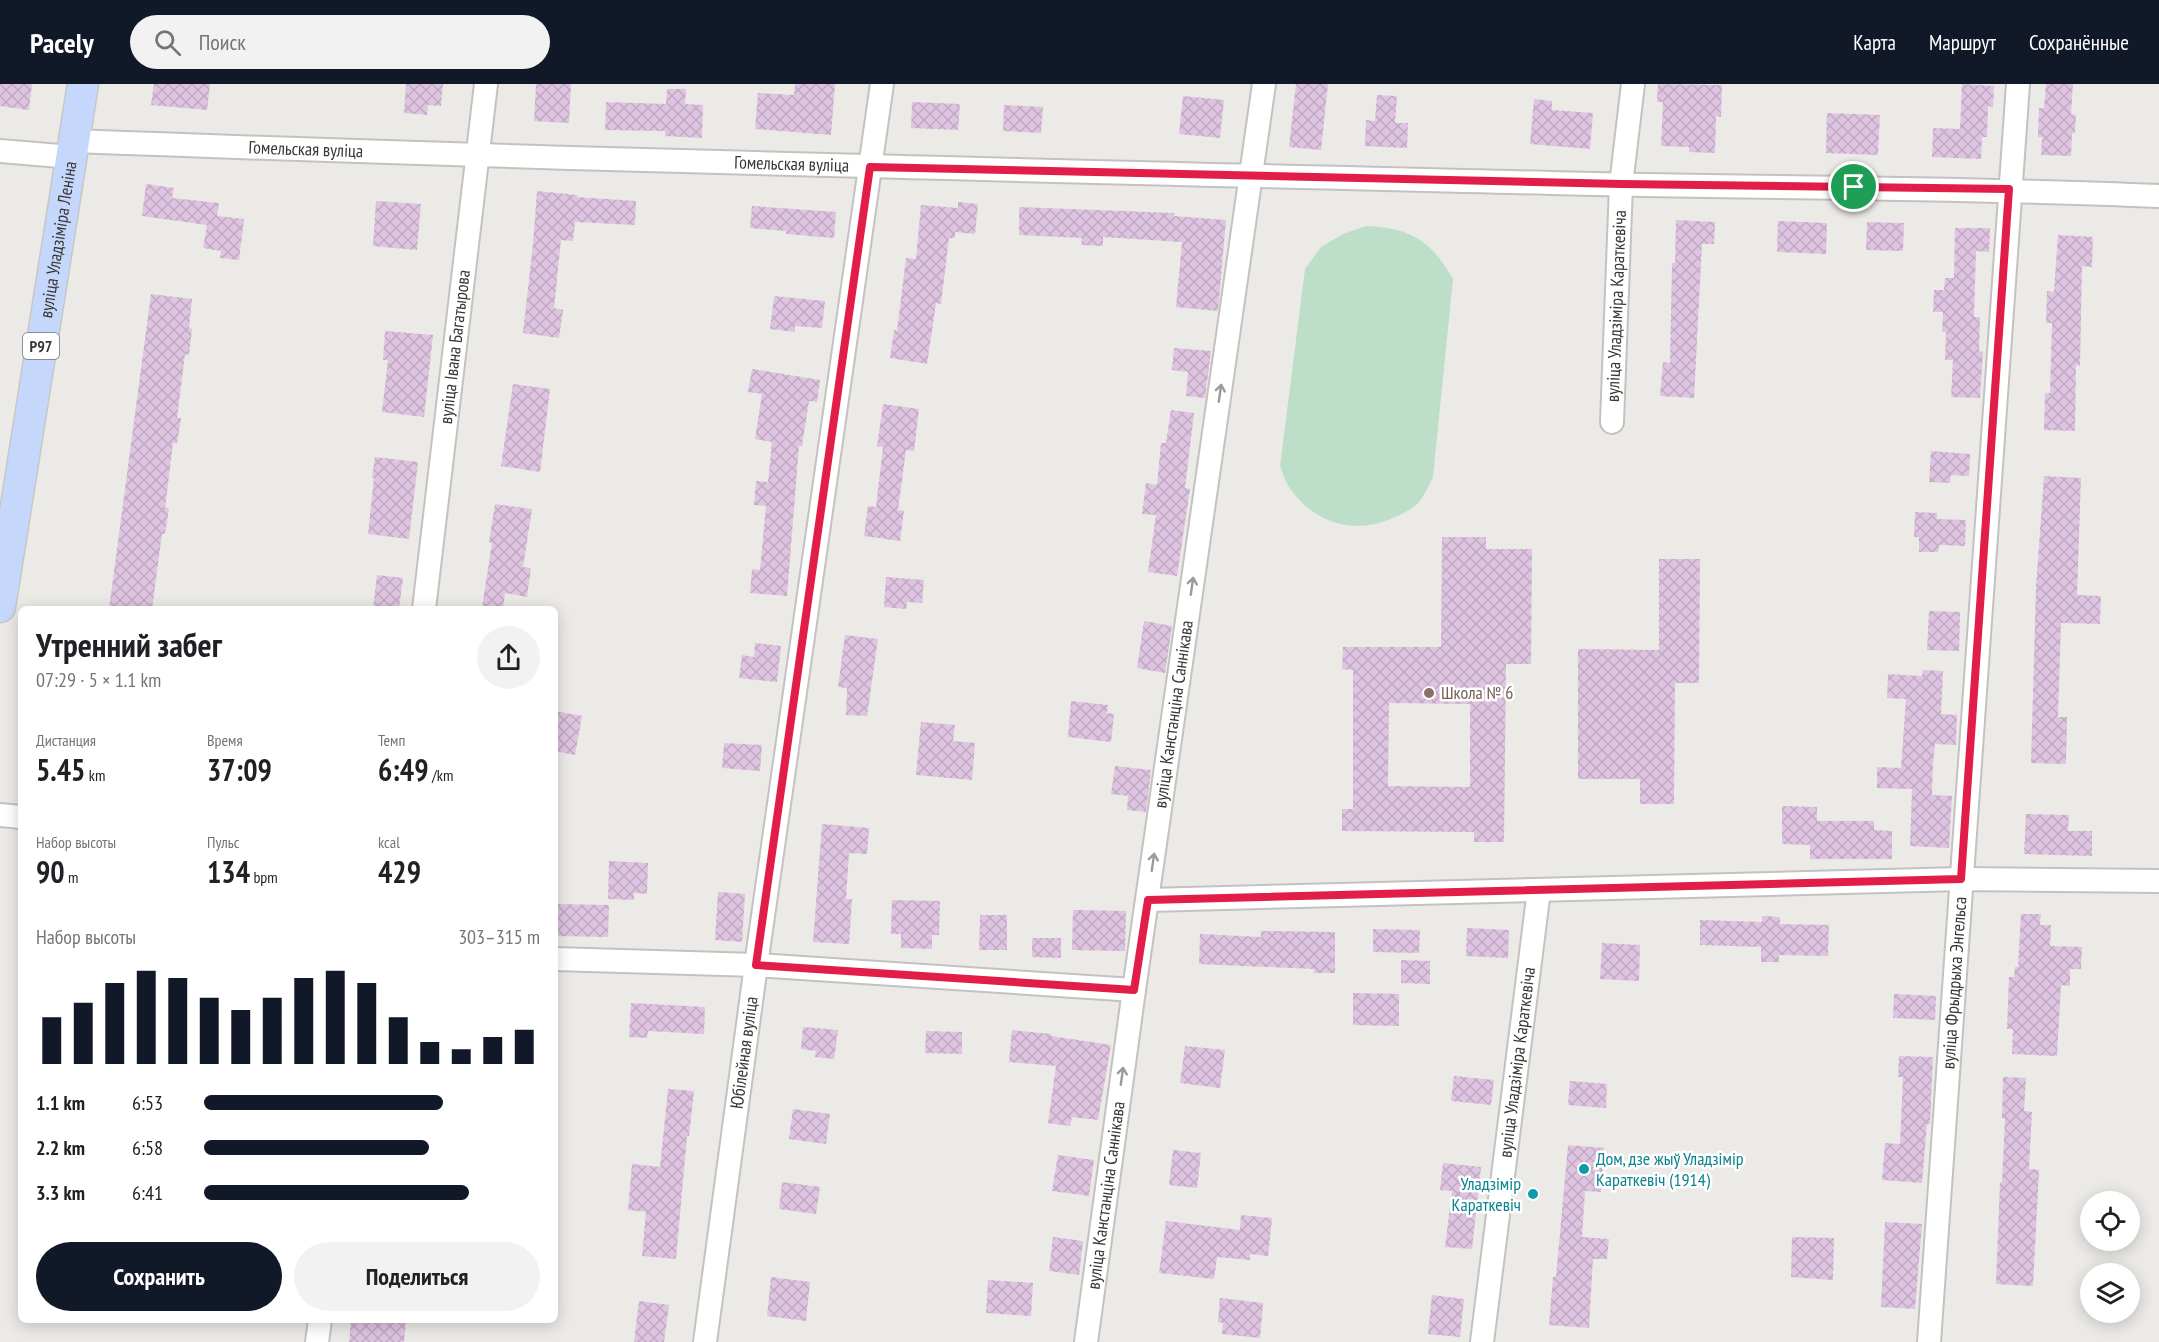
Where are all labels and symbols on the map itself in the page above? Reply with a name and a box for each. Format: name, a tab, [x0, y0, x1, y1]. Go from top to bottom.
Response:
street label: Гомельская вуліца	[248, 135, 364, 162]
street label: Гомельская вуліца	[734, 150, 849, 177]
street label: вуліца Уладзіміра Леніна	[34, 159, 82, 320]
pin	[1828, 161, 1879, 212]
street label: вуліца Уладзіміра Караткевіча	[1601, 210, 1631, 402]
street label: вуліца Івана Багатырова	[434, 269, 475, 425]
road number: Р97	[23, 333, 59, 359]
one-way arrow	[1214, 384, 1225, 403]
one-way arrow	[1187, 577, 1198, 596]
street label: вуліца Канстанціна Саннікава	[1148, 619, 1198, 809]
place label: Школа № 6	[1441, 681, 1513, 704]
marker: Школа № 6	[1422, 686, 1436, 700]
one-way arrow	[1148, 853, 1159, 873]
street label: вуліца Фрыдрыха Энгельса	[1936, 896, 1971, 1070]
street label: вуліца Уладзіміра Караткевіча	[1493, 965, 1540, 1159]
street label: Юбілейная вуліца	[725, 995, 763, 1110]
one-way arrow	[1117, 1067, 1128, 1086]
street label: вуліца Канстанціна Саннікава	[1081, 1100, 1130, 1291]
place label: Дом, дзе жыў Уладзімір Караткевіч (1914)	[1596, 1147, 1744, 1191]
marker: Дом, дзе жыў Уладзімір Караткевіч (1914)	[1577, 1162, 1591, 1176]
place label: Уладзімір Караткевіч	[1452, 1172, 1521, 1216]
marker: Уладзімір Караткевіч	[1526, 1187, 1540, 1201]

